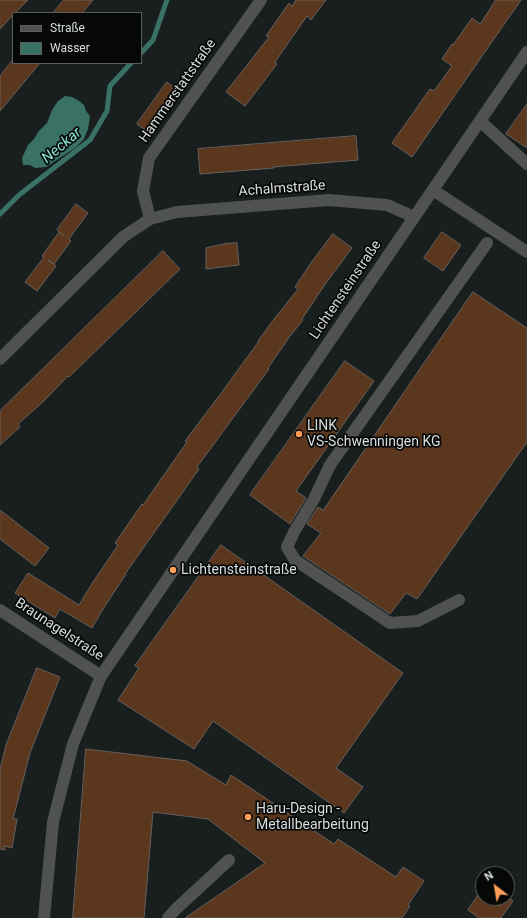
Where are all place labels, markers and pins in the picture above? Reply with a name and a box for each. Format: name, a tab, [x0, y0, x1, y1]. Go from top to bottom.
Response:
place label: LINK VS-Schwenningen KG	[307, 418, 441, 450]
marker: LINK VS-Schwenningen KG	[294, 429, 304, 439]
place label: Lichtensteinstraße	[181, 562, 297, 578]
marker: Lichtensteinstraße	[168, 565, 178, 575]
place label: Haru-Design - Metallbearbeitung	[256, 801, 369, 834]
marker: Haru-Design - Metallbearbeitung	[243, 812, 253, 822]

